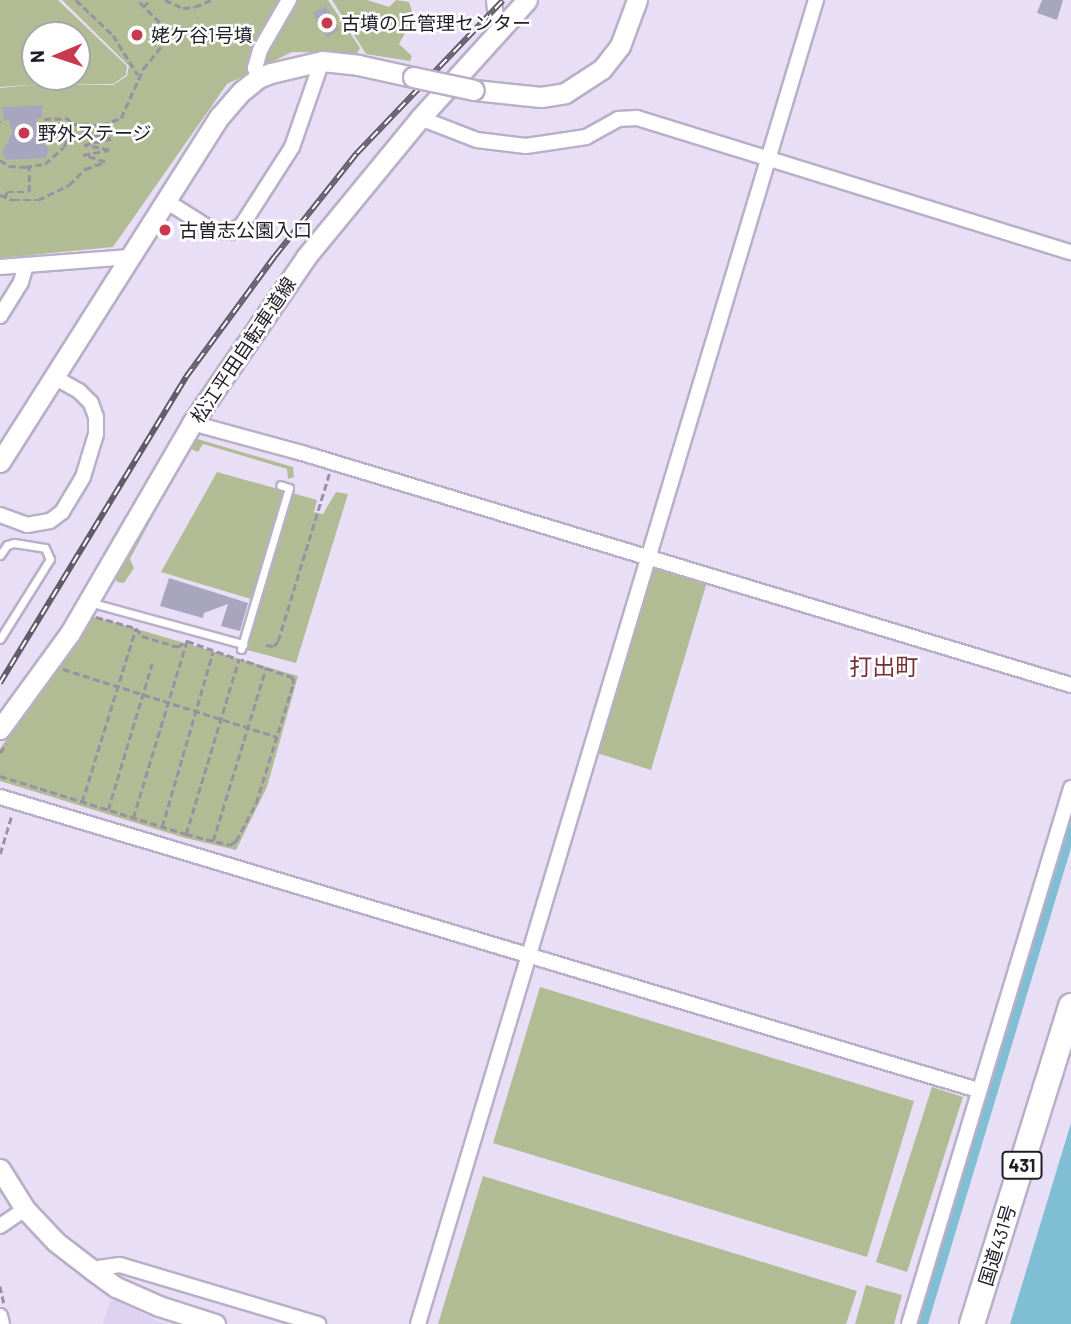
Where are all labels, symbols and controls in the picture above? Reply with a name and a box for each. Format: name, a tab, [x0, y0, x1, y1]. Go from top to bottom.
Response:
place label: 古墳の丘管理センター	[341, 12, 531, 34]
marker: 古墳の丘管理センター	[319, 15, 335, 31]
north arrow	[21, 21, 91, 91]
place label: 姥ケ谷1号墳	[151, 24, 253, 46]
marker: 姥ケ谷1号墳	[129, 27, 145, 43]
text: N	[25, 50, 48, 63]
place label: 野外ステージ	[38, 122, 152, 144]
marker: 野外ステージ	[16, 125, 32, 141]
place label: 古曽志公園入口	[179, 219, 312, 241]
marker: 古曽志公園入口	[157, 222, 173, 238]
street label: 松江平田自転車道線	[186, 273, 300, 427]
district label: 打出町	[850, 652, 918, 680]
road number: 431	[1001, 1150, 1043, 1180]
street label: 国道431号	[974, 1202, 1020, 1288]

